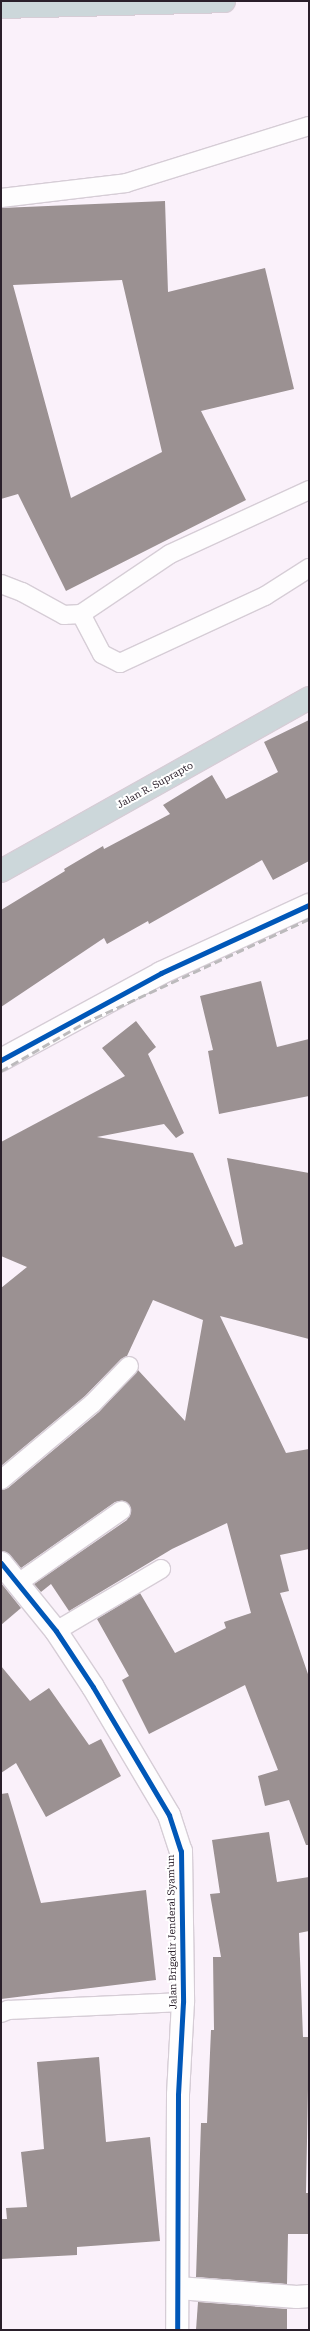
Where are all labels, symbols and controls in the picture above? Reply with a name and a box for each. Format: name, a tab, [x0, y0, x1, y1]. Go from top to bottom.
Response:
street label: Jalan R. Suprapto	[115, 759, 195, 811]
street label: Jalan Brigadir Jenderal Syam'un	[165, 1855, 179, 2009]

